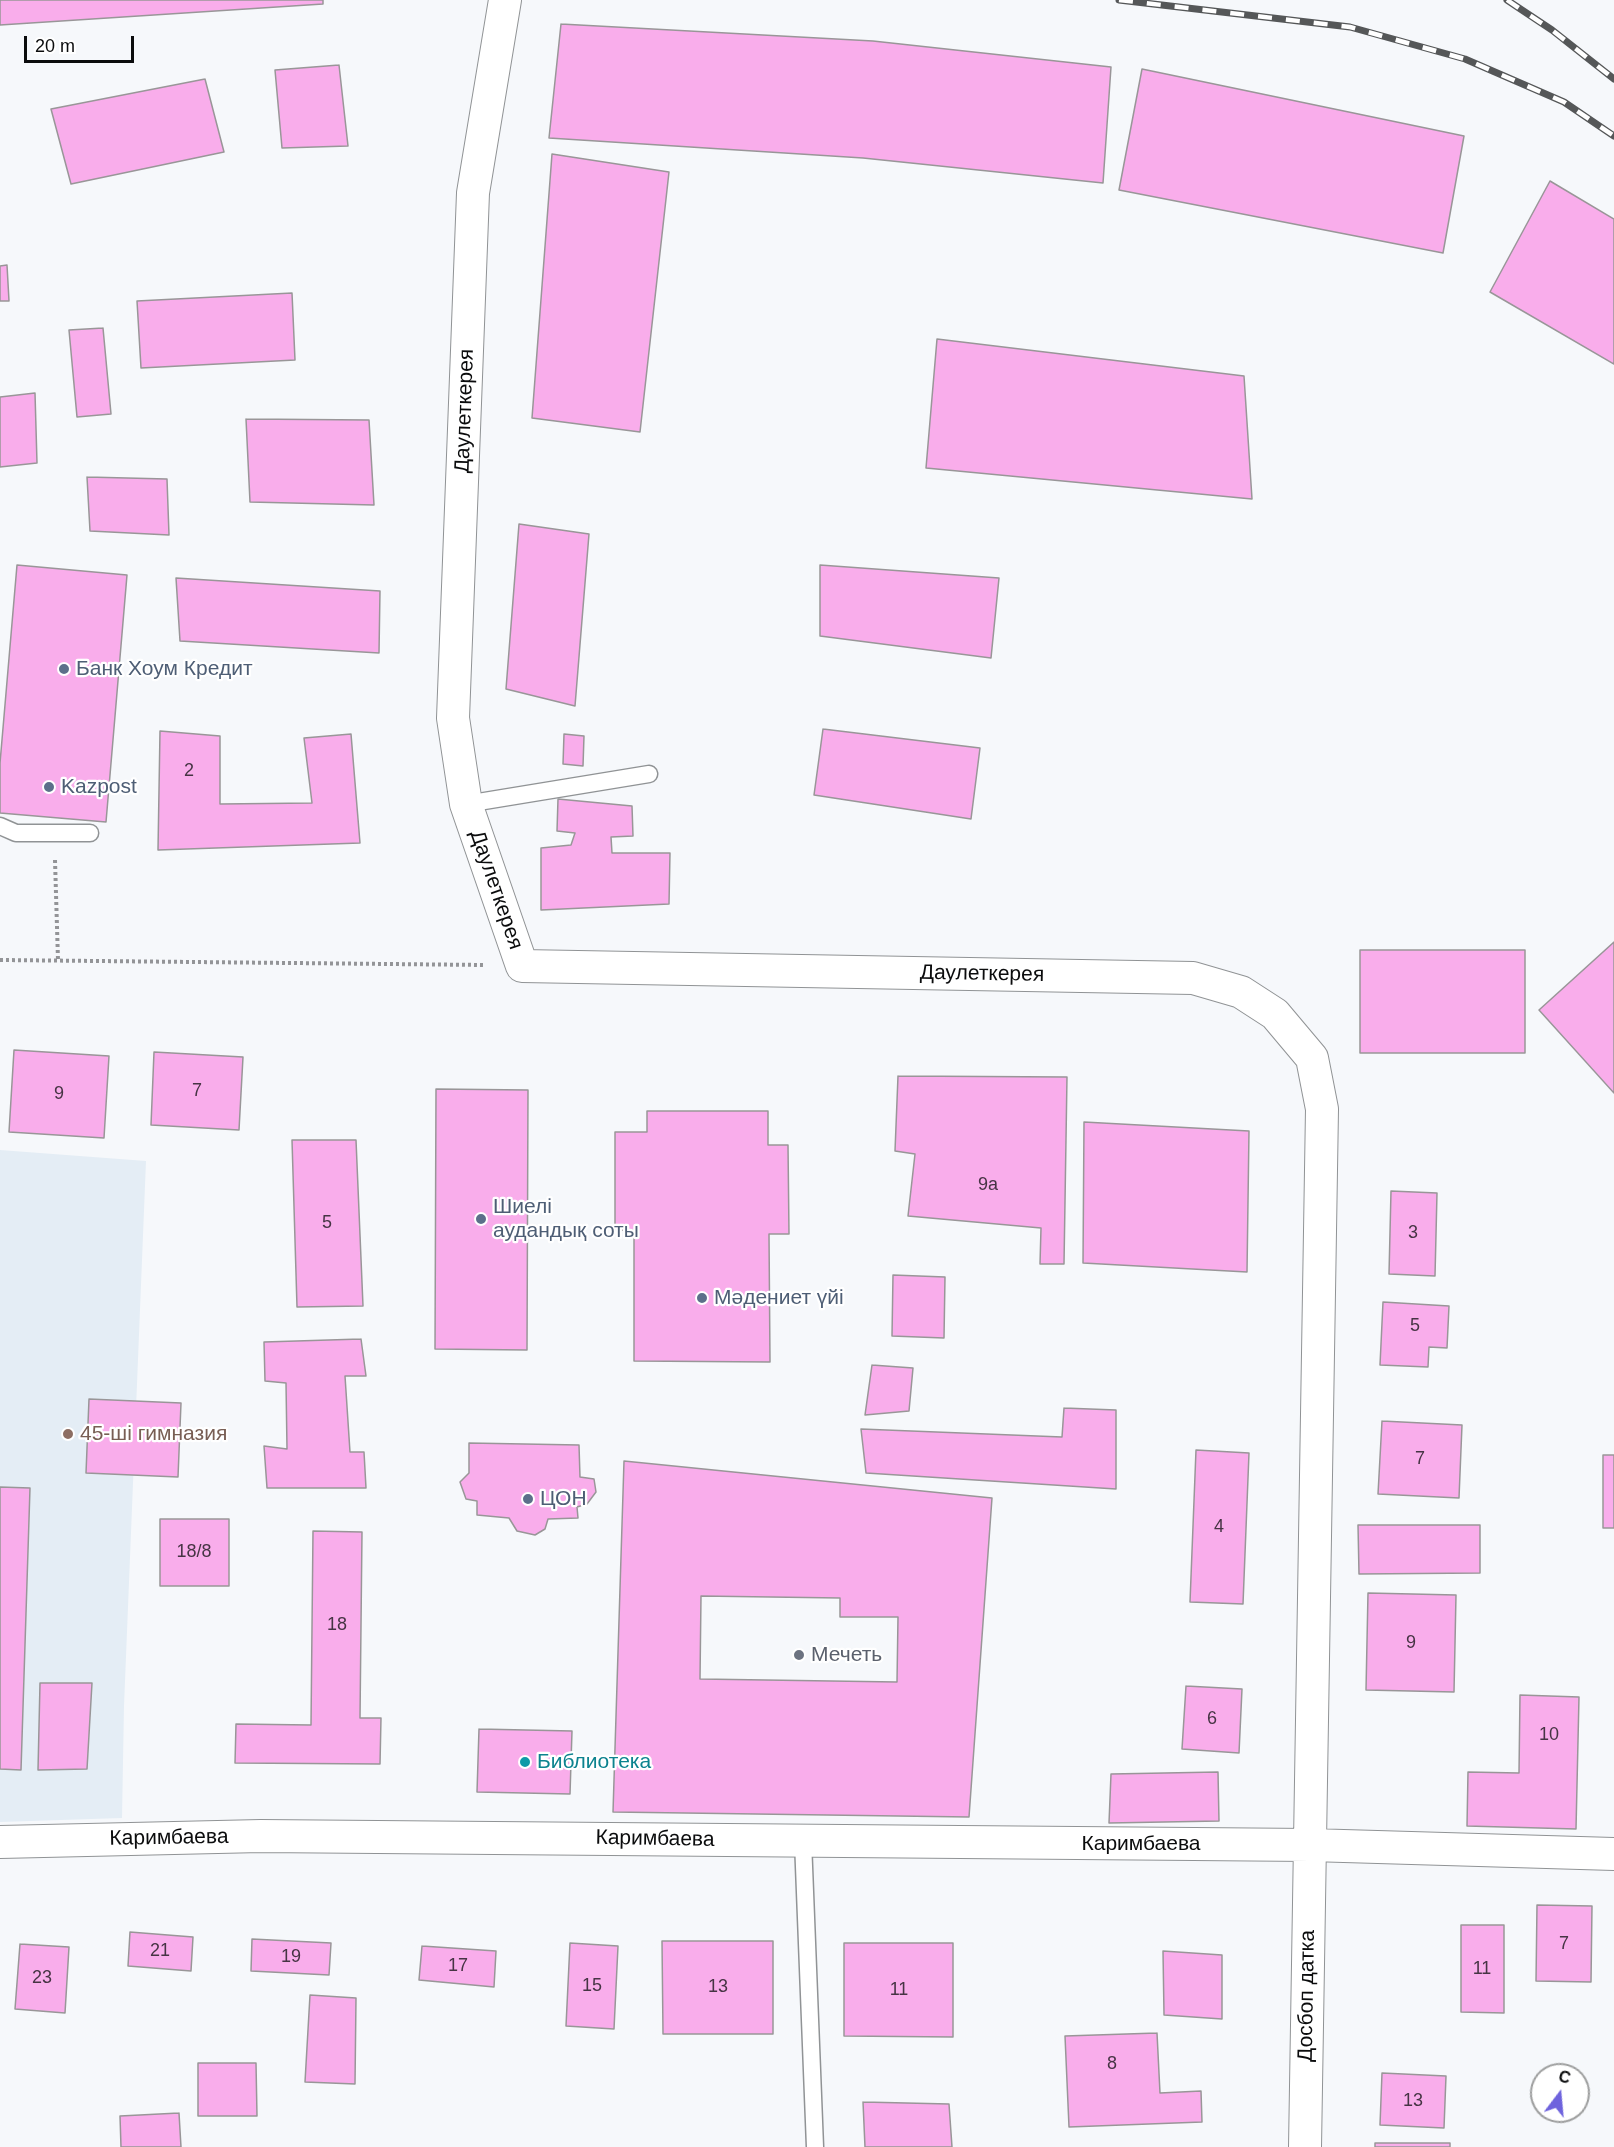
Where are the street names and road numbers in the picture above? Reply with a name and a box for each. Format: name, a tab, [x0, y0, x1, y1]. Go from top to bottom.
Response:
street label: Даулеткерея	[450, 348, 480, 474]
street label: Даулеткерея	[464, 827, 528, 953]
street label: Даулеткерея	[920, 960, 1044, 988]
street label: Каримбаева	[109, 1824, 229, 1852]
street label: Каримбаева	[595, 1825, 715, 1853]
street label: Каримбаева	[1081, 1831, 1201, 1857]
street label: Досбоп датка	[1293, 1930, 1321, 2062]

